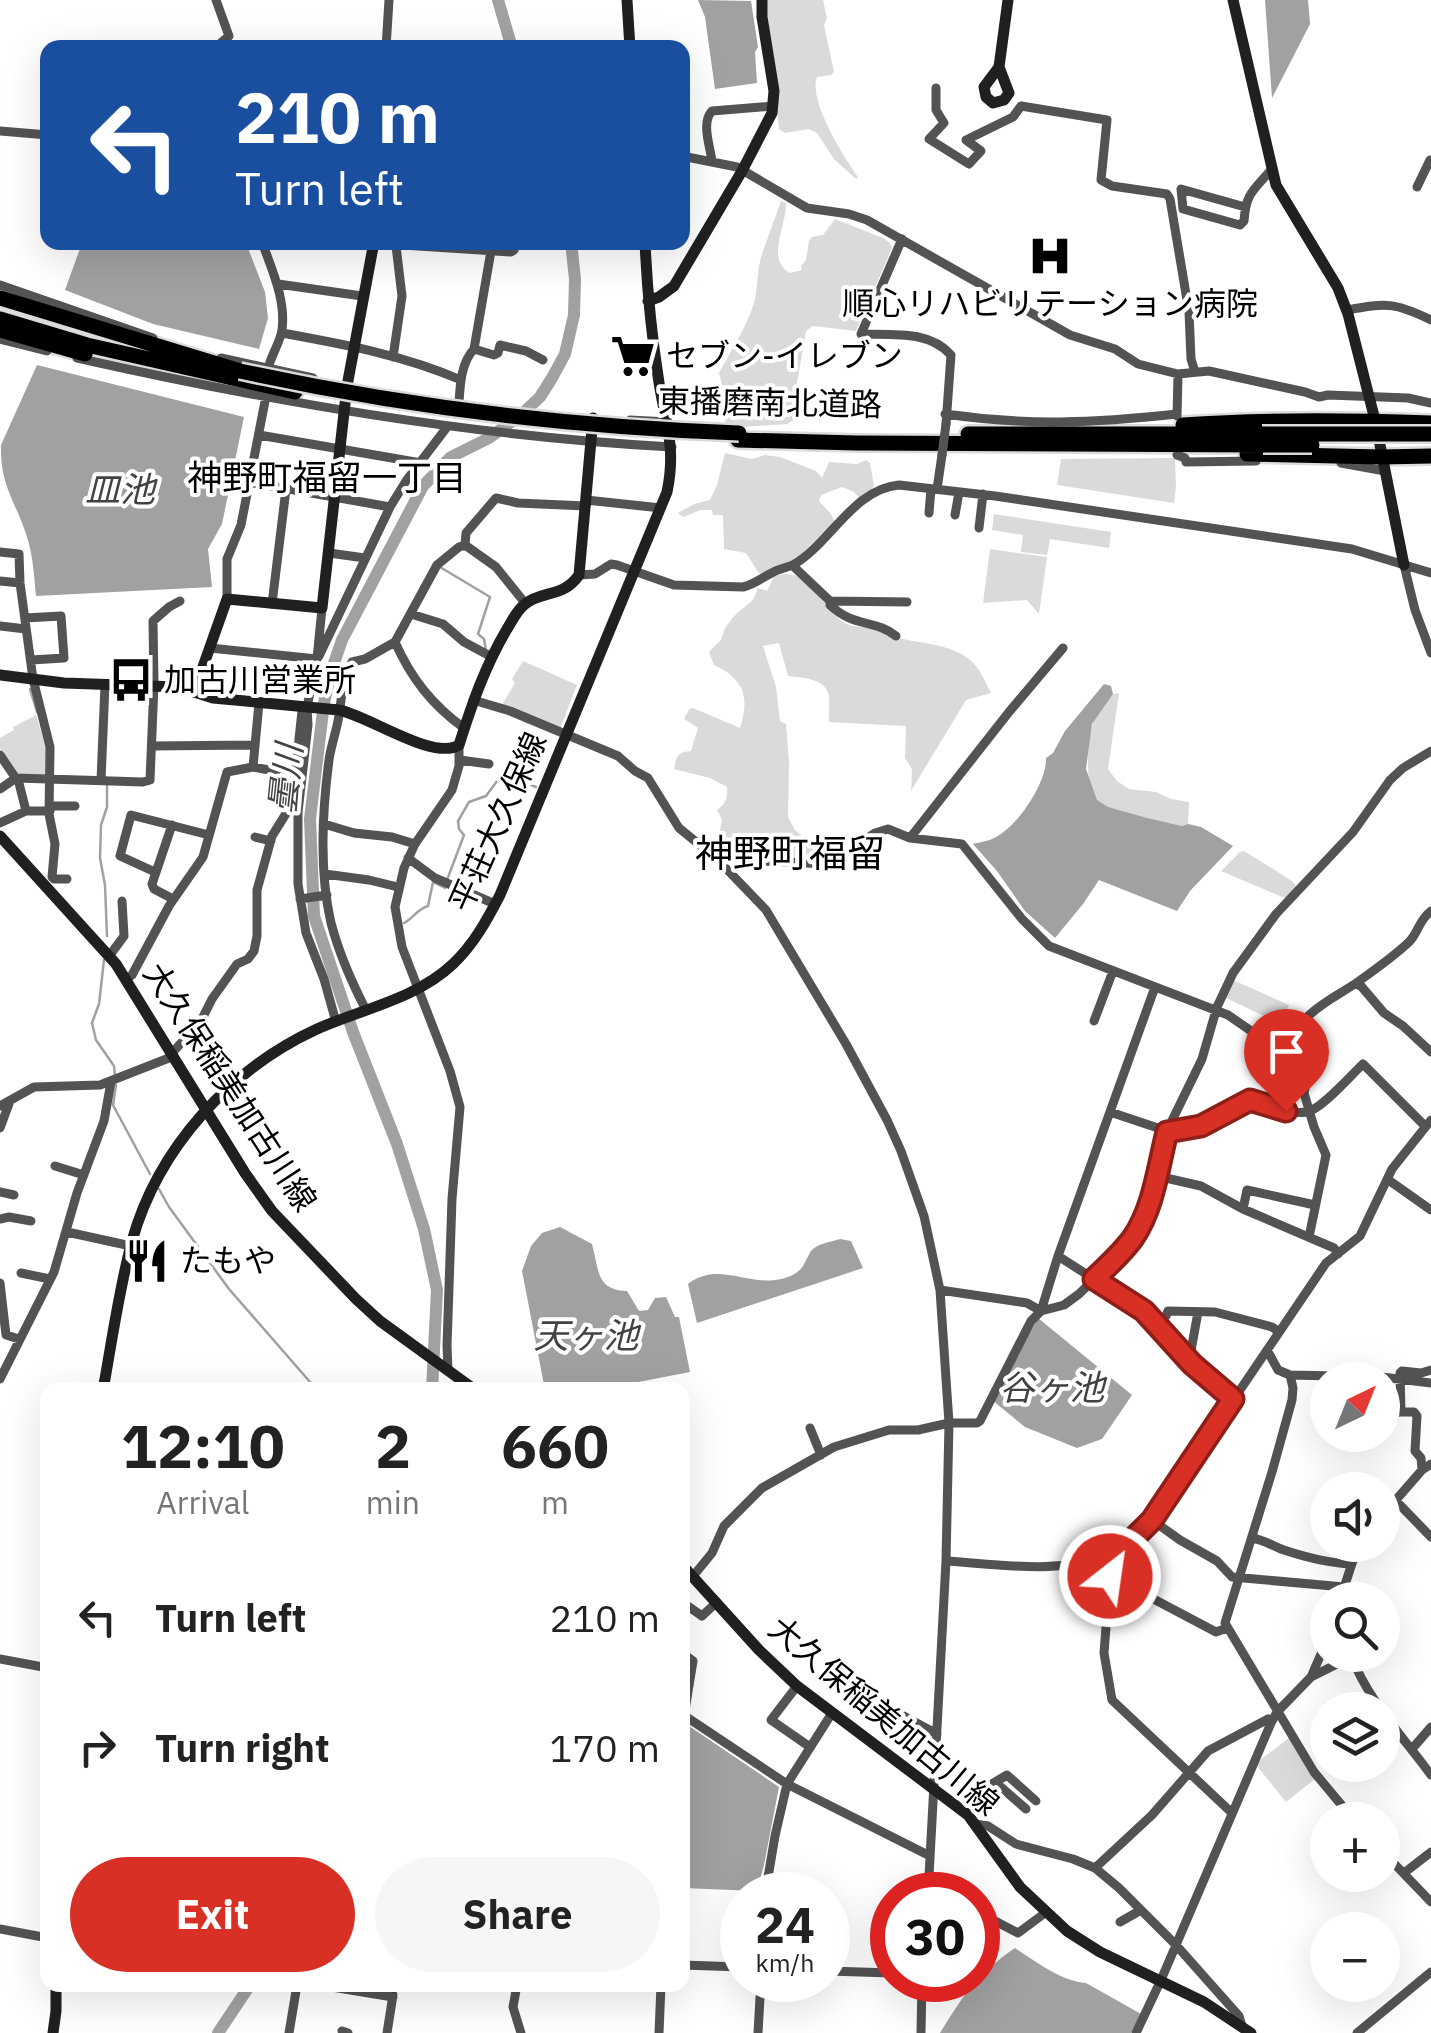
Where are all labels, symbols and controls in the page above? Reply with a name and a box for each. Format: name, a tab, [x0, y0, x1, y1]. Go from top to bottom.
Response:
text: 210 m	[235, 71, 440, 162]
icon: left	[70, 80, 200, 210]
text: Turn left	[235, 159, 404, 217]
hospital icon: 順心リハビリテーション病院	[1026, 232, 1074, 280]
place label: 順心リハビリテーション病院	[842, 282, 1258, 324]
supermarket icon: セブン-イレブン	[609, 332, 657, 380]
place label: セブン-イレブン	[666, 334, 903, 376]
street label: 東播磨南北道路	[658, 379, 882, 425]
district label: 神野町福留一丁目	[187, 454, 467, 500]
water label: 皿池	[85, 466, 158, 512]
bus stop icon: 加古川営業所	[107, 656, 155, 704]
place label: 加古川営業所	[164, 658, 356, 700]
street label: 平荘大久保線	[439, 725, 555, 918]
water label: 曇川	[258, 738, 312, 816]
district label: 神野町福留	[695, 828, 885, 877]
street label: 大久保稲美加古川線	[135, 954, 327, 1219]
pin	[1244, 1009, 1329, 1112]
icon: arrive	[1259, 1024, 1314, 1079]
restaurant icon: たもや	[123, 1237, 171, 1285]
place label: たもや	[180, 1239, 276, 1281]
water label: 天ヶ池	[533, 1312, 641, 1358]
north arrow	[1310, 1362, 1400, 1452]
map controls	[1310, 1362, 1400, 2002]
water label: 谷ヶ池	[999, 1364, 1107, 1410]
text: 12:10	[121, 1406, 285, 1485]
text: 2	[375, 1406, 411, 1485]
text: 660	[501, 1406, 609, 1485]
button: sound	[1310, 1472, 1400, 1562]
text: Arrival	[156, 1481, 250, 1523]
text: min	[366, 1481, 420, 1523]
text: m	[541, 1481, 569, 1523]
position arrow	[1058, 1524, 1162, 1628]
button: search	[1310, 1582, 1400, 1672]
icon: left	[70, 1590, 125, 1645]
text: Turn left	[155, 1593, 306, 1642]
text: 210 m	[549, 1593, 660, 1642]
street label: 大久保稲美加古川線	[761, 1607, 1008, 1824]
button: layers	[1310, 1692, 1400, 1782]
icon: right	[70, 1720, 125, 1775]
text: Turn right	[155, 1723, 330, 1772]
text: 170 m	[549, 1723, 660, 1772]
button: +	[1310, 1802, 1400, 1892]
button: Exit	[70, 1857, 355, 1972]
button: Share	[375, 1857, 660, 1972]
speed limit sign: 30	[870, 1872, 1000, 2002]
text: 24	[755, 1892, 815, 1957]
button: −	[1310, 1912, 1400, 2002]
text: km/h	[756, 1946, 814, 1979]

